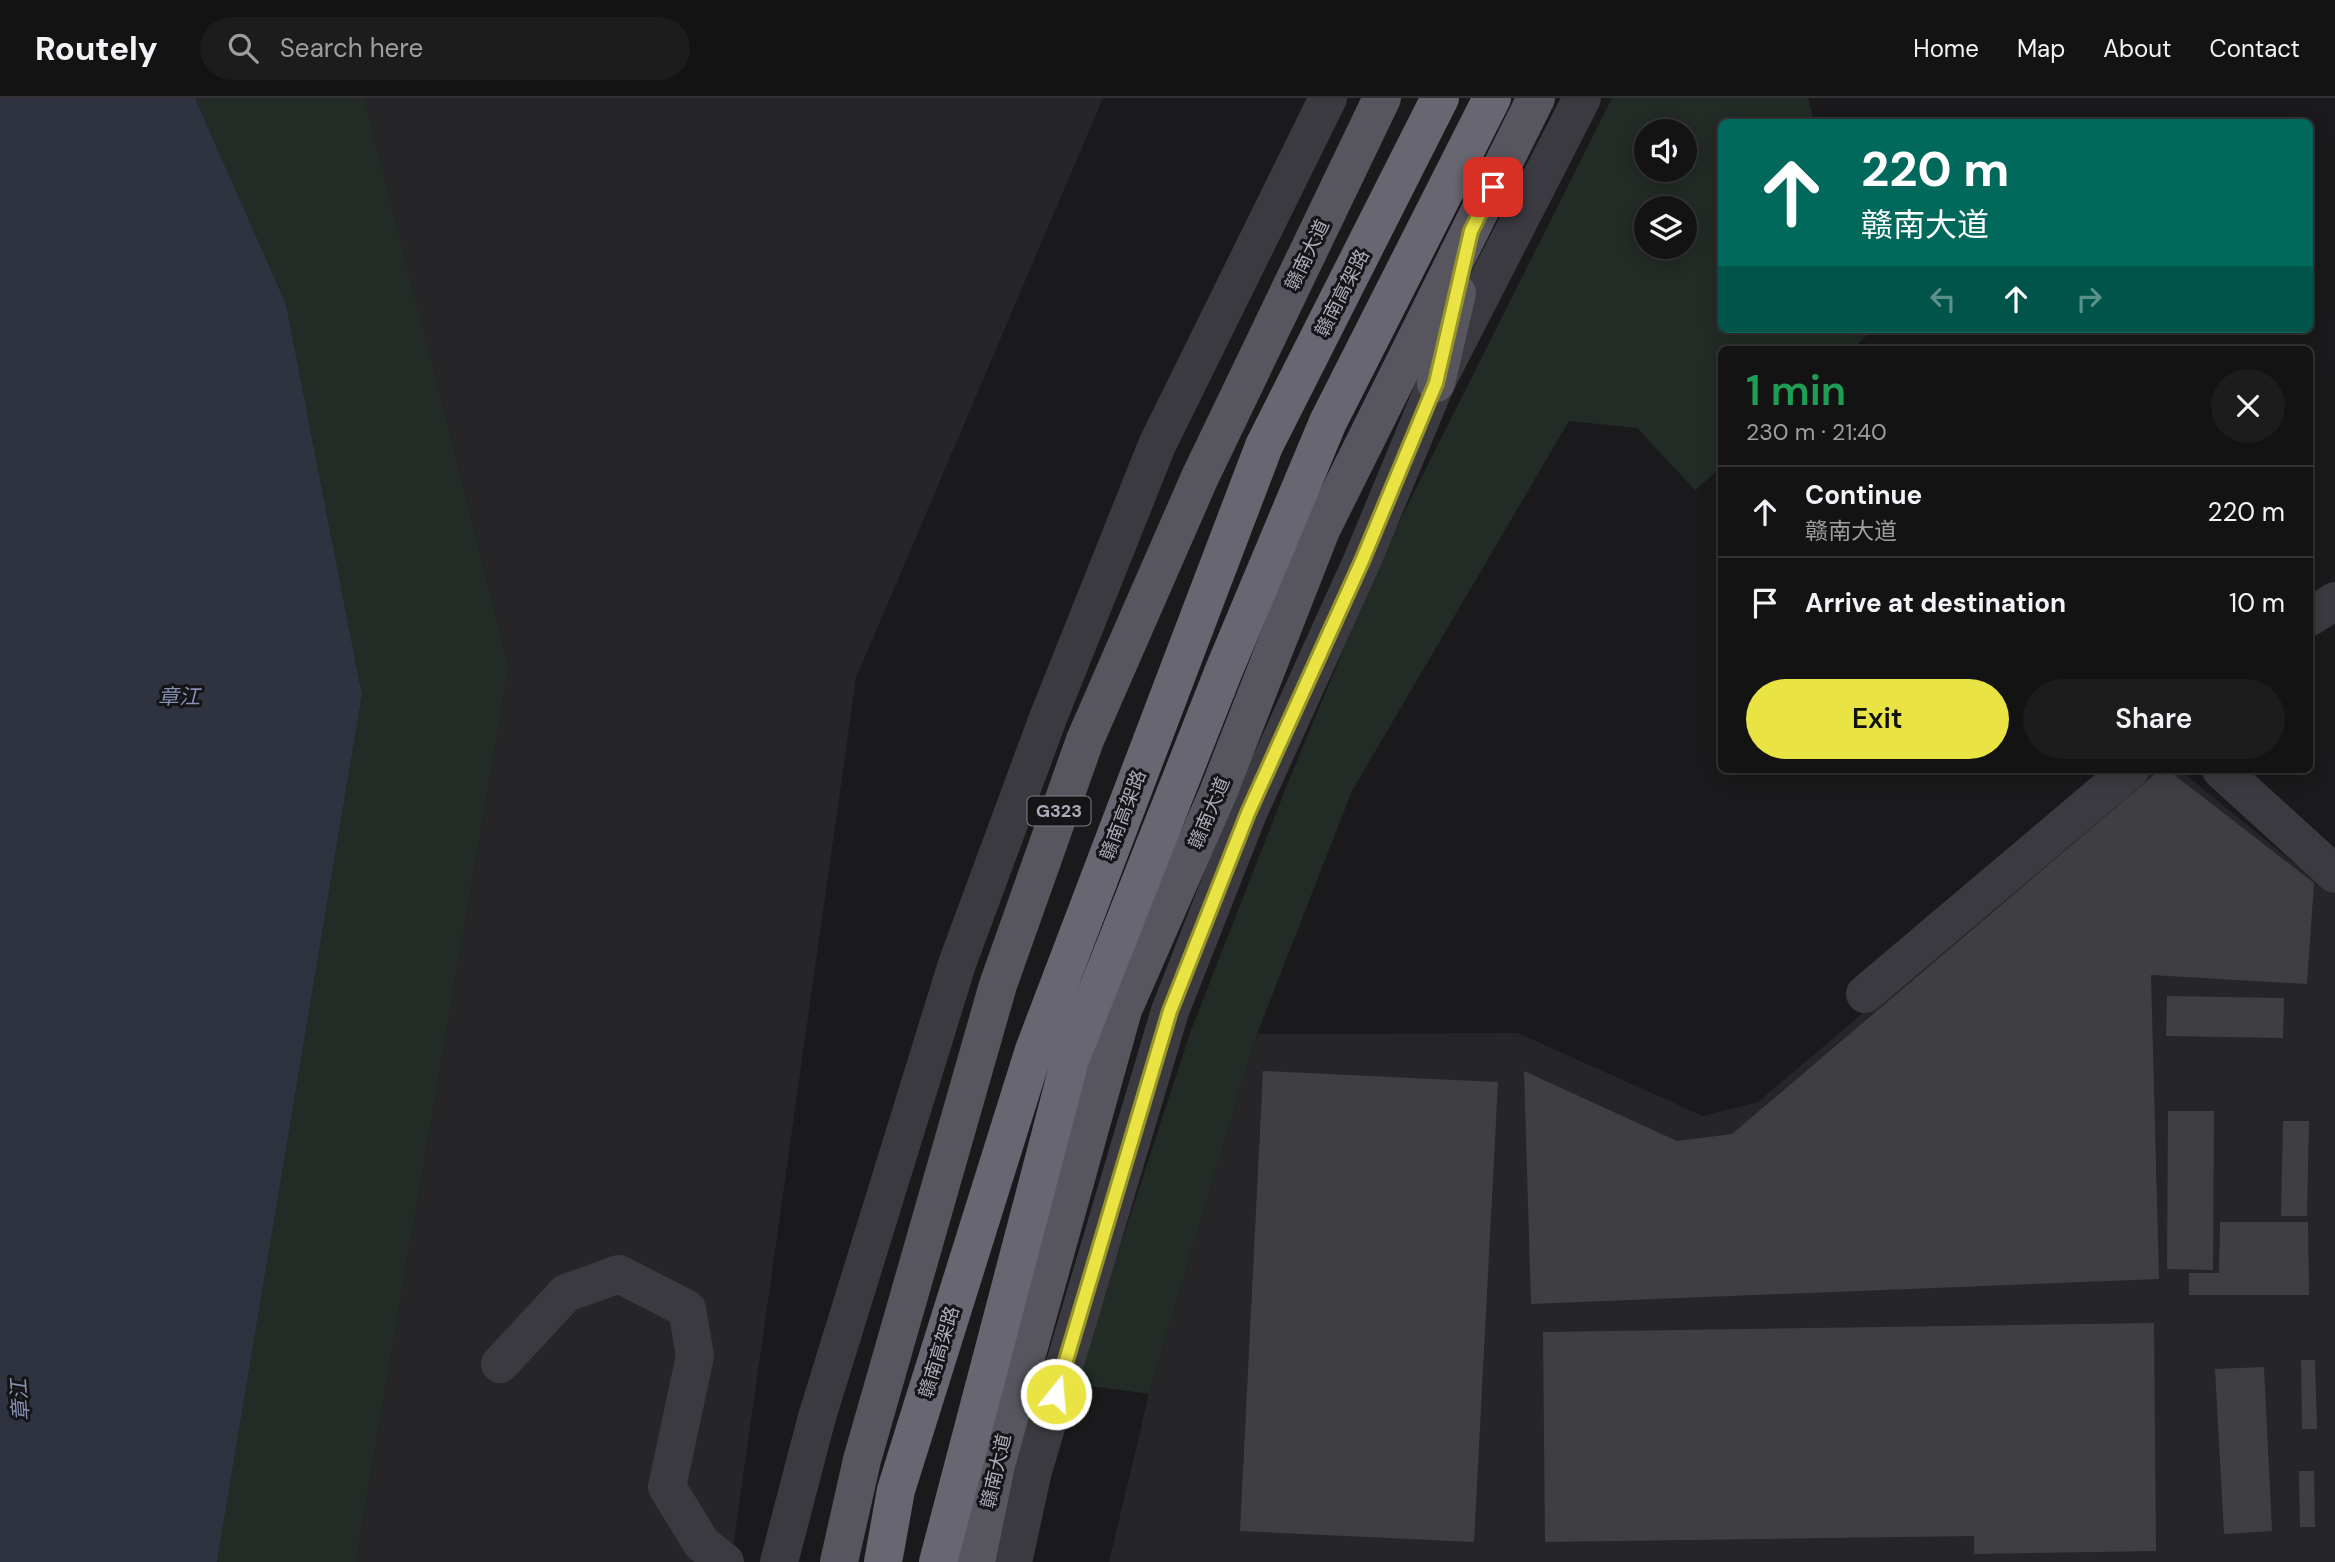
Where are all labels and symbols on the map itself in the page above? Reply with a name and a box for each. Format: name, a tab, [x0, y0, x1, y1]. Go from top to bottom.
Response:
pin	[1463, 157, 1523, 217]
street label: 赣南大道	[1279, 215, 1335, 295]
street label: 赣南高架路	[1309, 245, 1375, 341]
water label: 章江	[158, 683, 202, 711]
street label: 赣南高架路	[1094, 766, 1152, 864]
street label: 赣南大道	[1183, 773, 1235, 853]
road number: G323	[1028, 796, 1090, 826]
street label: 赣南高架路	[913, 1303, 965, 1401]
position arrow	[1019, 1357, 1093, 1431]
water label: 章江	[4, 1376, 35, 1422]
street label: 赣南大道	[975, 1431, 1017, 1511]

